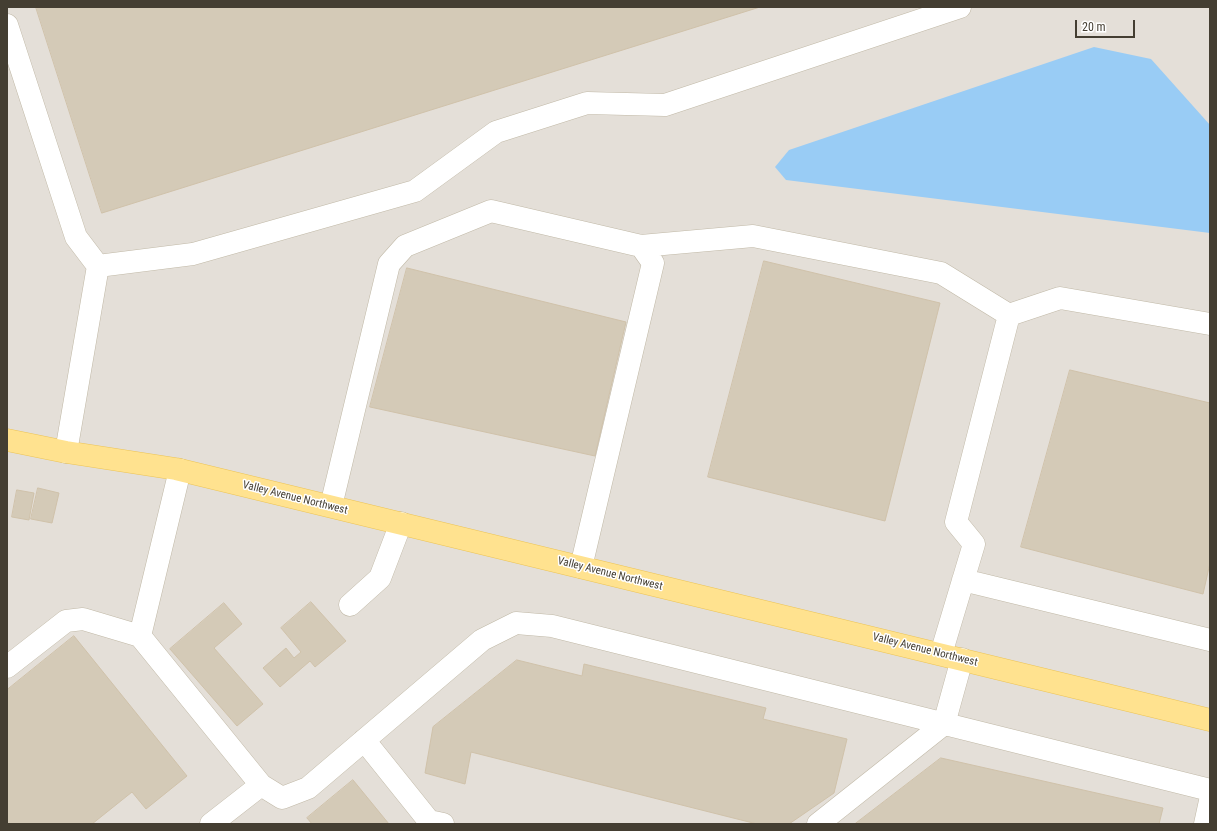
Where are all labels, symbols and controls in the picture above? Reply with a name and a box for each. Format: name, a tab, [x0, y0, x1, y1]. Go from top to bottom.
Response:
scale bar	[1077, 12, 1137, 38]
text: 20 m	[1082, 20, 1106, 34]
street label: Valley Avenue Northwest	[241, 479, 349, 517]
street label: Valley Avenue Northwest	[556, 555, 664, 593]
street label: Valley Avenue Northwest	[871, 631, 979, 669]

